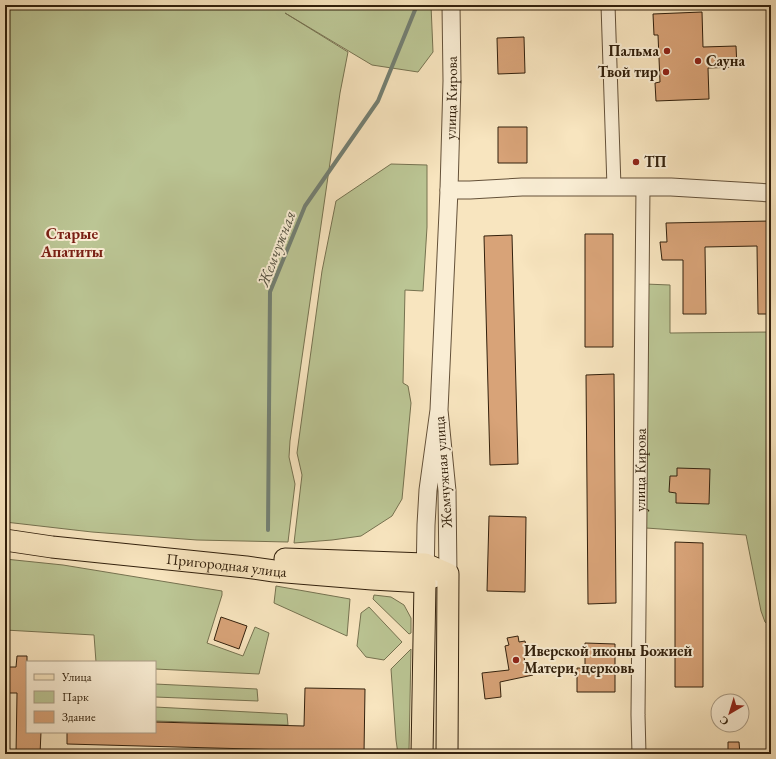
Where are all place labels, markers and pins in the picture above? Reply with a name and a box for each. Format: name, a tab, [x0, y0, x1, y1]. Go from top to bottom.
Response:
place label: Пальма	[609, 41, 659, 60]
marker: Пальма	[662, 46, 672, 56]
place label: Сауна	[706, 51, 746, 70]
marker: Сауна	[693, 56, 703, 66]
place label: Твой тир	[597, 62, 658, 81]
marker: Твой тир	[661, 67, 671, 77]
place label: ТП	[644, 152, 666, 171]
marker: ТП	[631, 157, 641, 167]
place label: Иверской иконы Божией Матери, церковь	[524, 641, 693, 677]
marker: Иверской иконы Божией Матери, церковь	[511, 655, 521, 665]

